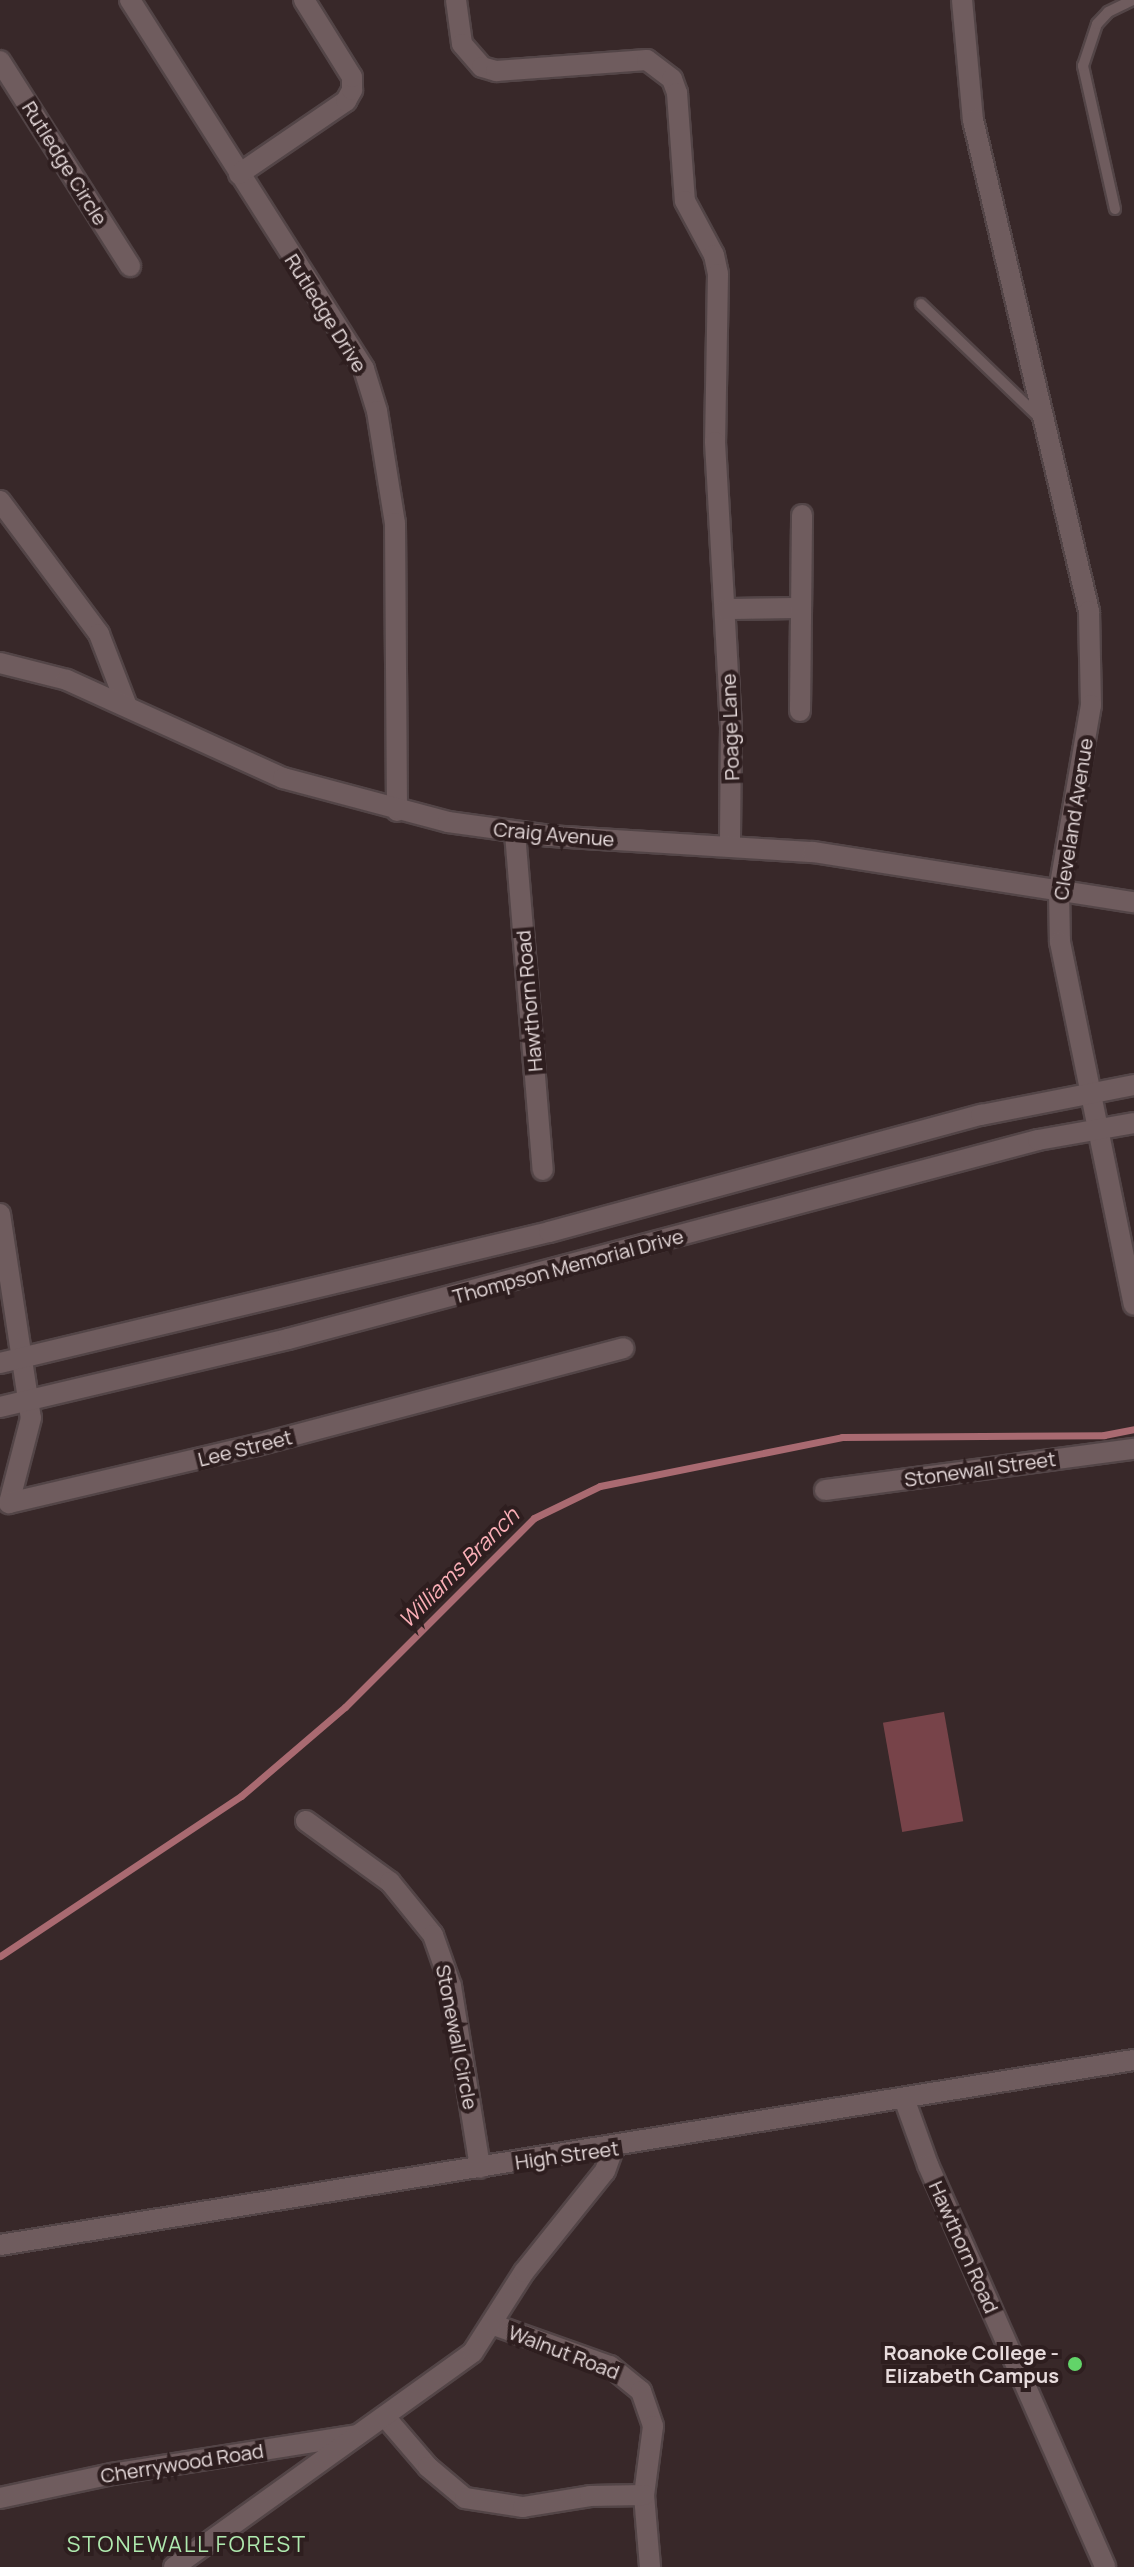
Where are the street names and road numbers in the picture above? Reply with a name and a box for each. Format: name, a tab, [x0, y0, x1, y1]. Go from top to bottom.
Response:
street label: Rutledge Circle	[17, 97, 113, 229]
street label: Rutledge Drive	[280, 249, 372, 377]
street label: Poage Lane	[716, 673, 744, 781]
street label: Cleveland Avenue	[1048, 736, 1098, 902]
street label: Craig Avenue	[493, 817, 615, 851]
street label: Hawthorn Road	[511, 929, 547, 1073]
street label: Thompson Memorial Drive	[450, 1224, 686, 1308]
street label: Lee Street	[195, 1425, 295, 1471]
street label: Stonewall Street	[903, 1446, 1057, 1492]
street label: Stonewall Circle	[431, 1962, 483, 2112]
street label: High Street	[513, 2136, 621, 2174]
street label: Hawthorn Road	[924, 2177, 1004, 2317]
street label: Walnut Road	[505, 2320, 623, 2384]
street label: Cherrywood Road	[99, 2438, 265, 2488]

